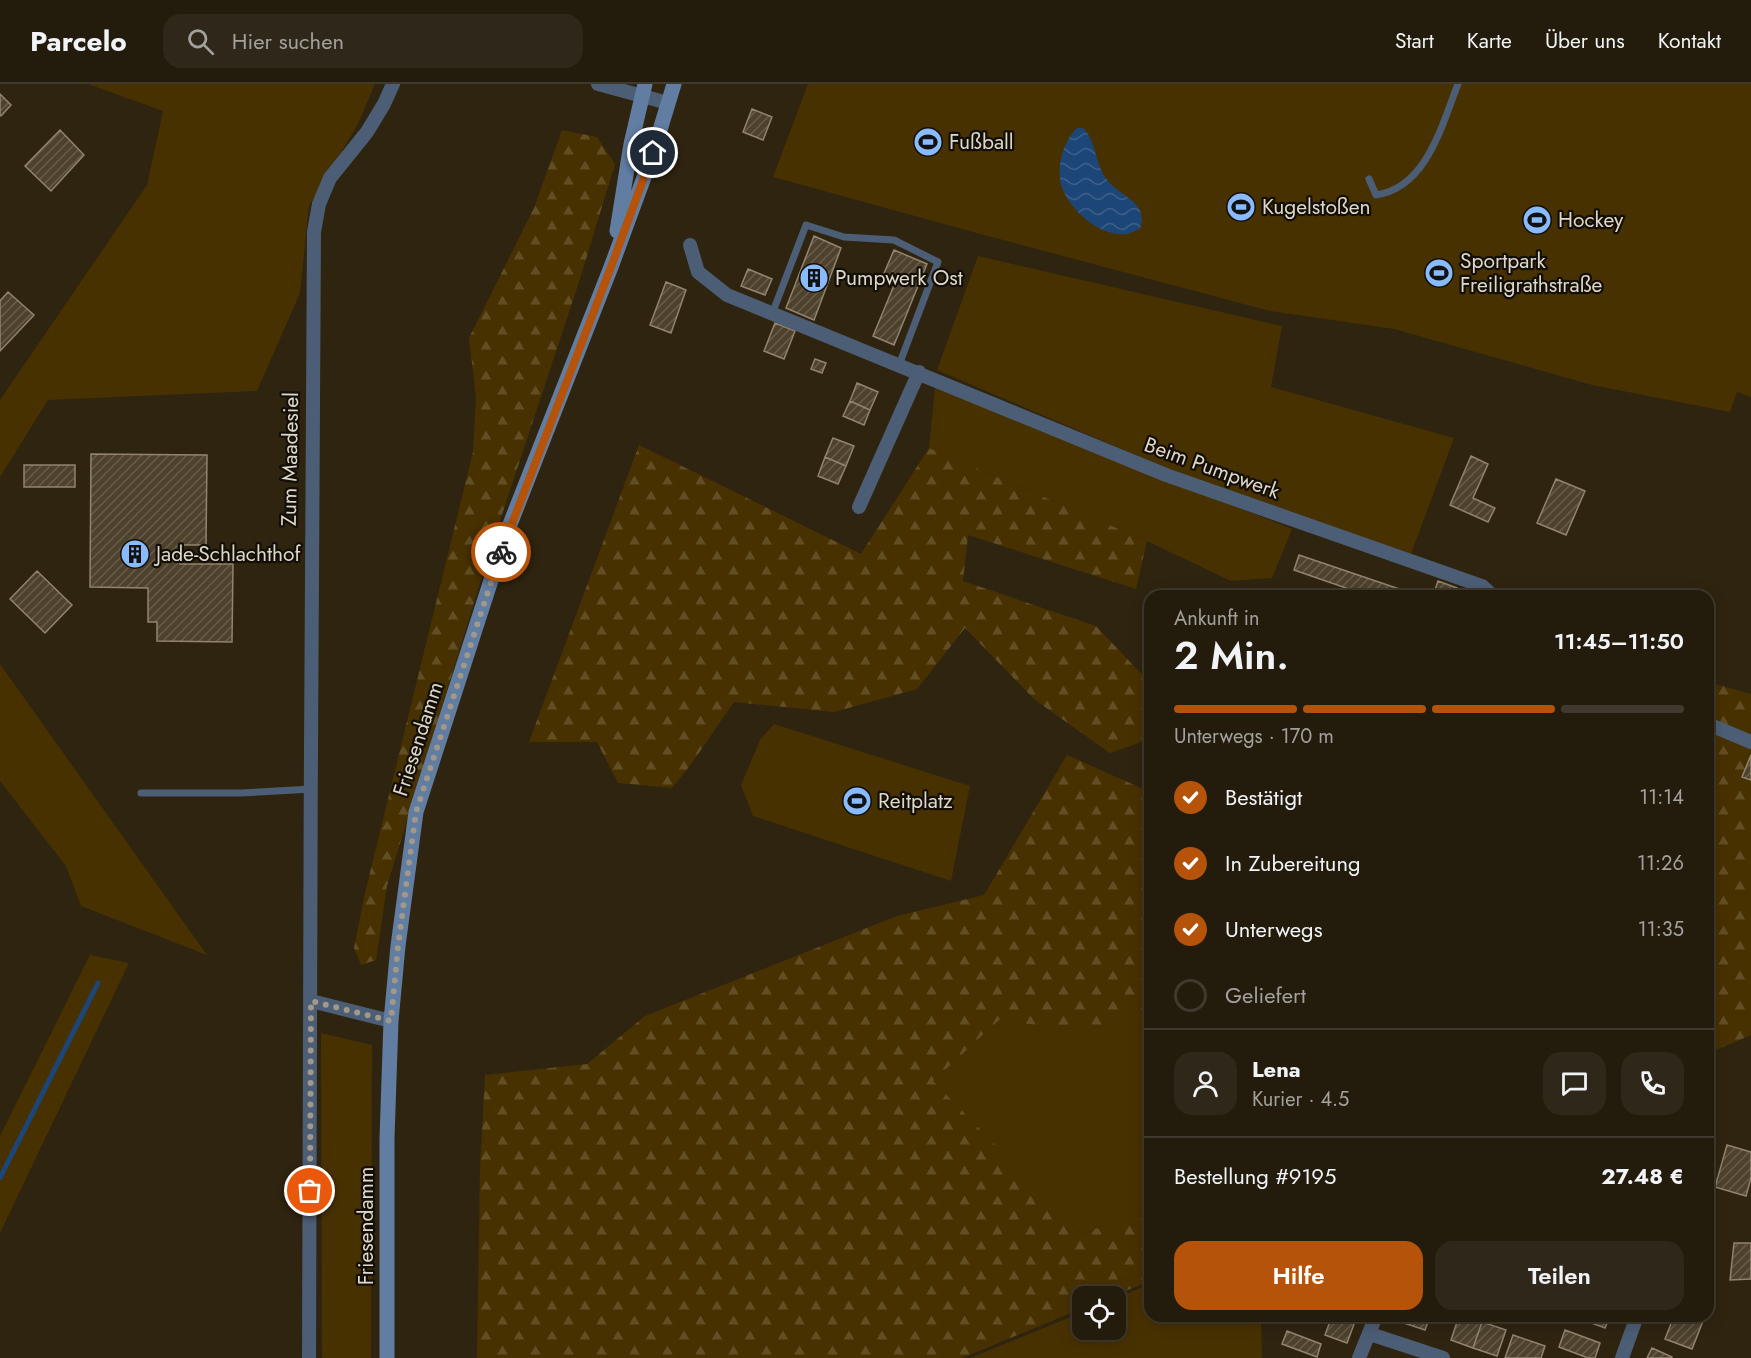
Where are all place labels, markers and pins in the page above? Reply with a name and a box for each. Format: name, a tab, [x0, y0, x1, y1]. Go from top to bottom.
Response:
sports icon: Fußball	[912, 126, 944, 158]
pin	[627, 127, 678, 178]
place label: Fußball	[949, 127, 1014, 157]
sports icon: Kugelstoßen	[1225, 191, 1257, 223]
place label: Kugelstoßen	[1262, 192, 1371, 222]
sports icon: Hockey	[1521, 204, 1553, 236]
place label: Hockey	[1558, 205, 1624, 235]
place label: Sportpark Freiligrathstraße	[1460, 246, 1603, 300]
sports icon: Sportpark Freiligrathstraße	[1423, 257, 1455, 289]
building icon: Pumpwerk Ost	[798, 262, 830, 294]
place label: Pumpwerk Ost	[835, 263, 963, 293]
building icon: Jade-Schlachthof	[119, 538, 151, 570]
place label: Jade-Schlachthof	[153, 539, 301, 569]
sports icon: Reitplatz	[841, 785, 873, 817]
place label: Reitplatz	[878, 786, 953, 816]
pin	[284, 1165, 335, 1216]

